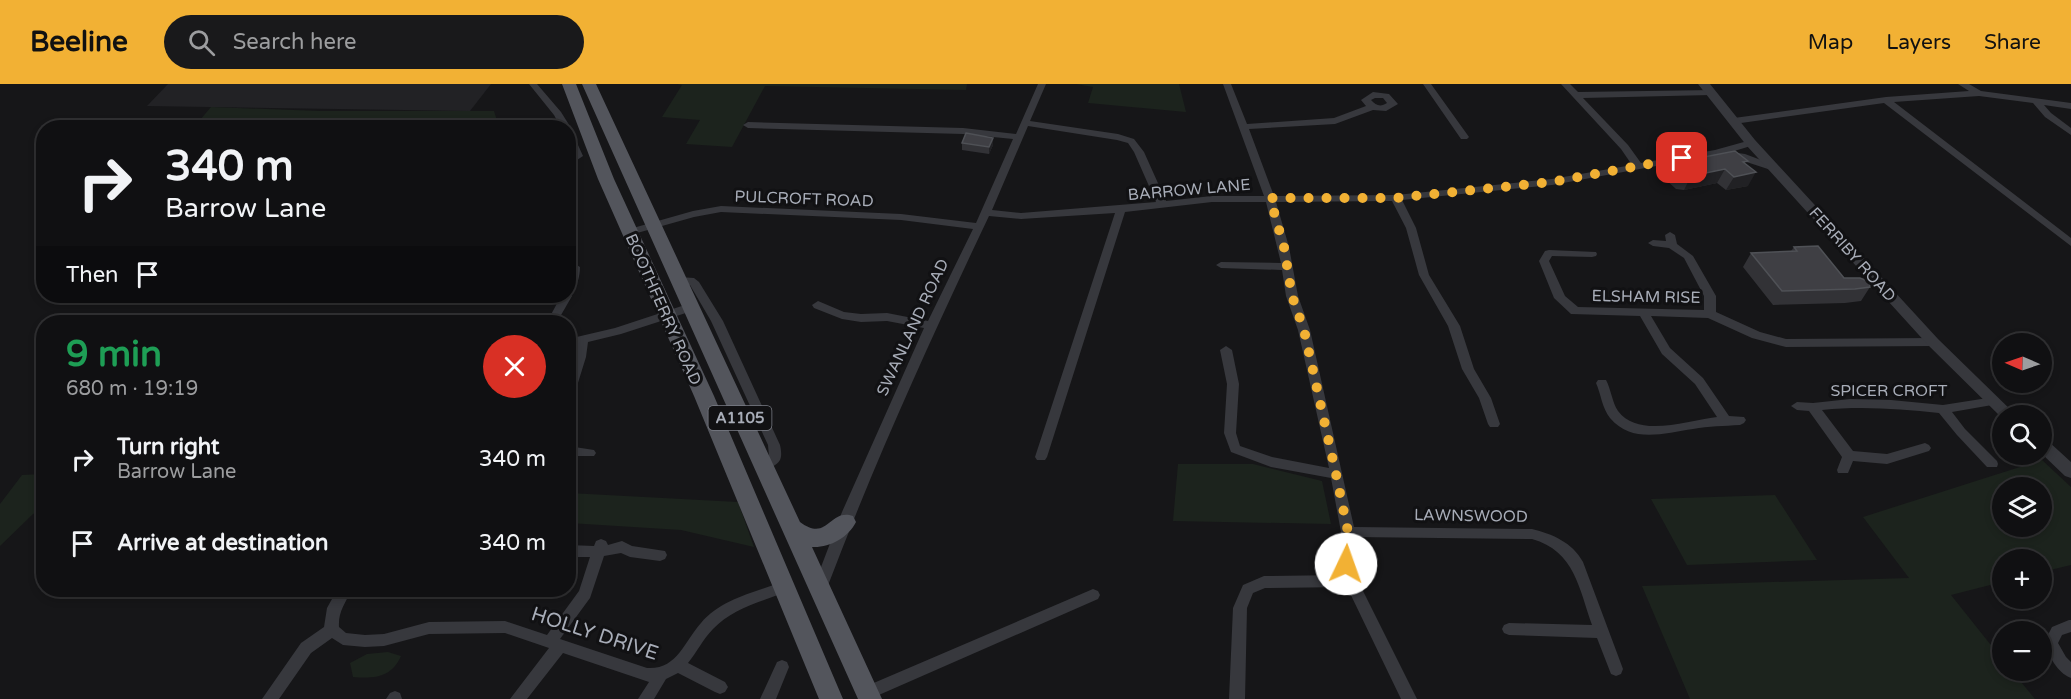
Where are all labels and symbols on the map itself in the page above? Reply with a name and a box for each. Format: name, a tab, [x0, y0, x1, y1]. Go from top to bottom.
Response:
pin	[1656, 132, 1707, 183]
street label: BARROW LANE	[1127, 175, 1251, 205]
street label: PULCROFT ROAD	[734, 187, 874, 211]
street label: FERRIBY ROAD	[1805, 203, 1900, 306]
street label: BOOTHFERRY ROAD	[621, 231, 706, 388]
street label: SWANLAND ROAD	[872, 256, 953, 399]
street label: ELSHAM RISE	[1591, 286, 1701, 308]
north arrow	[1992, 333, 2052, 393]
street label: SPICER CROFT	[1830, 381, 1948, 401]
road number: A1105	[708, 406, 771, 430]
street label: LAWNSWOOD	[1414, 505, 1528, 527]
position arrow	[1314, 532, 1378, 596]
street label: HOLLY DRIVE	[528, 602, 661, 666]

